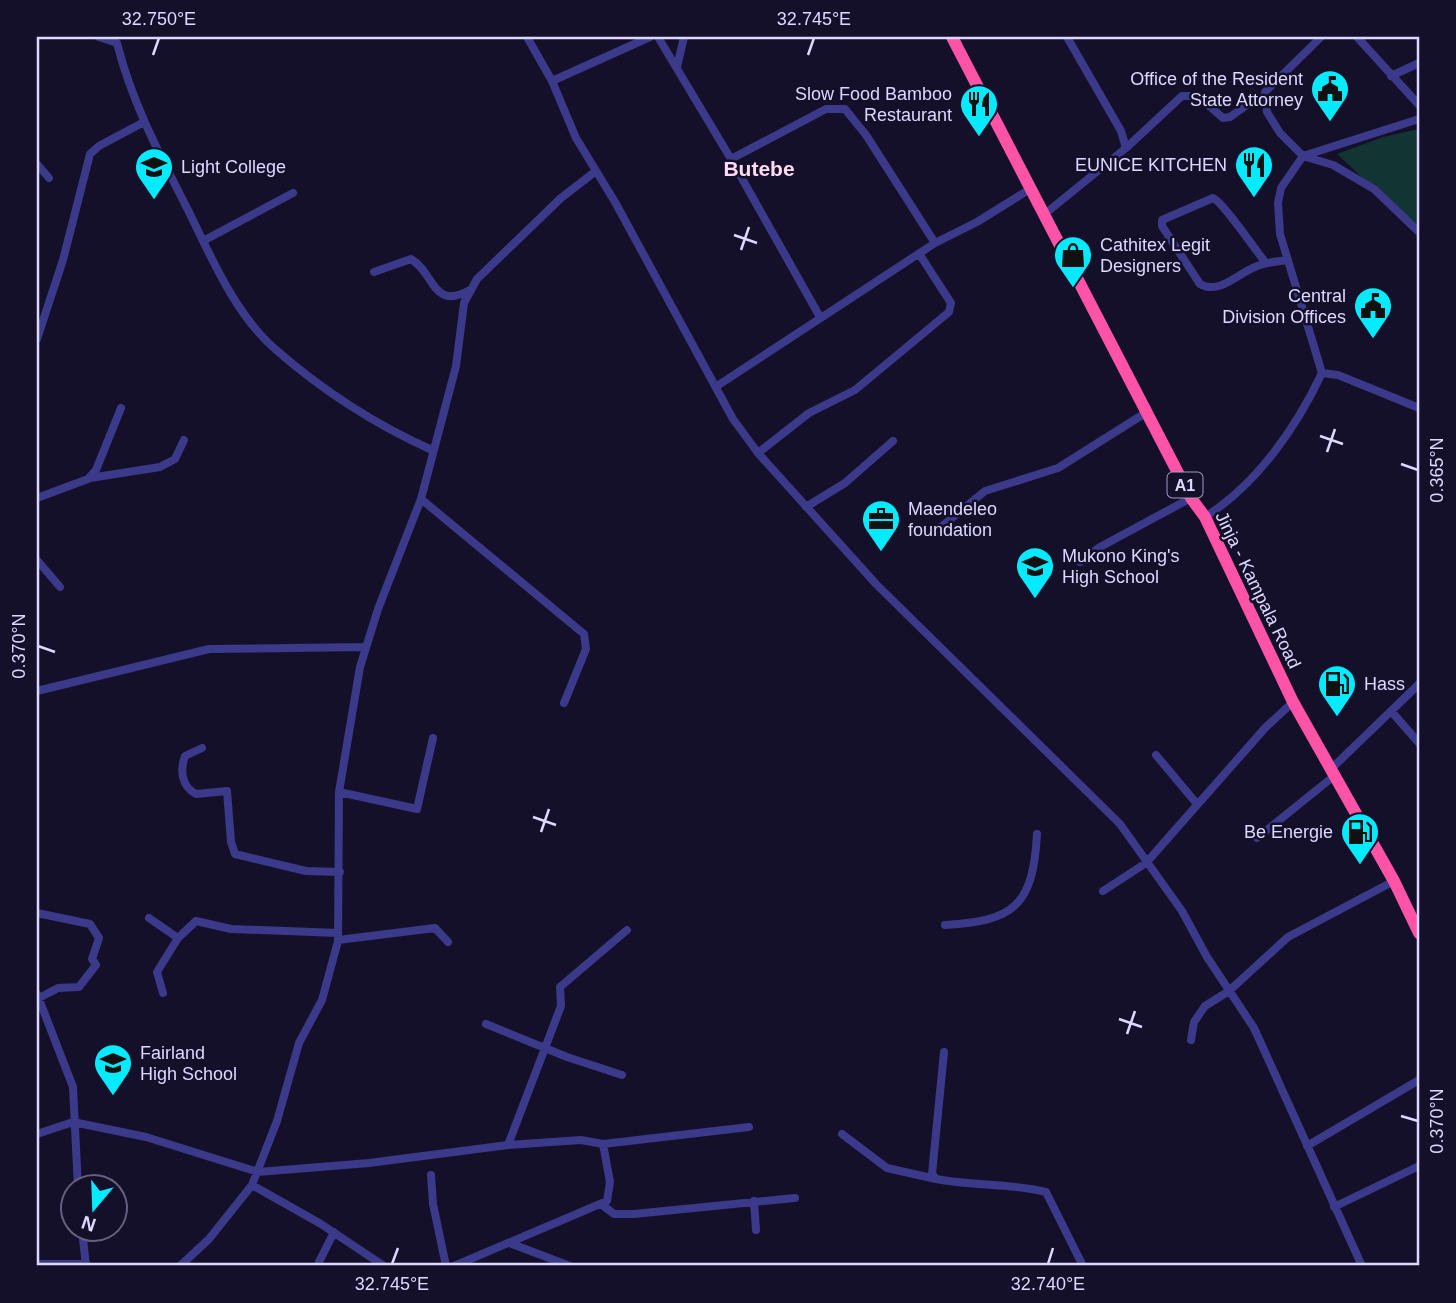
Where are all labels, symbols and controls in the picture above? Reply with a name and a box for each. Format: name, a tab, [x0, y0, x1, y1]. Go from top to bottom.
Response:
text: 32.750°E	[122, 9, 196, 29]
text: 32.745°E	[777, 9, 851, 29]
public building icon: Office of the Resident State Attorney	[1309, 68, 1351, 123]
place label: Office of the Resident State Attorney	[1130, 69, 1303, 110]
restaurant icon: Slow Food Bamboo Restaurant	[958, 83, 1000, 138]
place label: Slow Food Bamboo Restaurant	[795, 84, 952, 125]
restaurant icon: EUNICE KITCHEN	[1233, 144, 1275, 199]
school or university icon: Light College	[133, 146, 175, 201]
place label: EUNICE KITCHEN	[1075, 155, 1227, 175]
place label: Light College	[181, 157, 286, 177]
district label: Butebe	[723, 157, 795, 180]
shop icon: Cathitex Legit Designers	[1052, 234, 1094, 289]
place label: Cathitex Legit Designers	[1100, 235, 1210, 276]
public building icon: Central Division Offices	[1352, 285, 1394, 340]
place label: Central Division Offices	[1222, 286, 1346, 327]
text: 0.365°N	[1427, 437, 1447, 503]
road number: A1	[1168, 472, 1202, 498]
office icon: Maendeleo foundation	[860, 498, 902, 553]
place label: Maendeleo foundation	[908, 499, 997, 540]
street label: Jinja - Kampala Road	[1211, 508, 1305, 672]
school or university icon: Mukono King's High School	[1014, 545, 1056, 600]
place label: Mukono King's High School	[1062, 546, 1180, 587]
text: 0.370°N	[9, 613, 29, 679]
fuel station icon: Hass	[1316, 663, 1358, 718]
place label: Hass	[1364, 674, 1405, 694]
fuel station icon: Be Energie	[1339, 811, 1381, 866]
place label: Be Energie	[1244, 822, 1333, 842]
school or university icon: Fairland High School	[92, 1042, 134, 1097]
place label: Fairland High School	[140, 1043, 237, 1084]
text: 0.370°N	[1427, 1088, 1447, 1154]
north arrow	[60, 1174, 130, 1244]
text: N	[79, 1211, 99, 1236]
text: 32.745°E	[355, 1274, 429, 1294]
text: 32.740°E	[1011, 1274, 1085, 1294]

